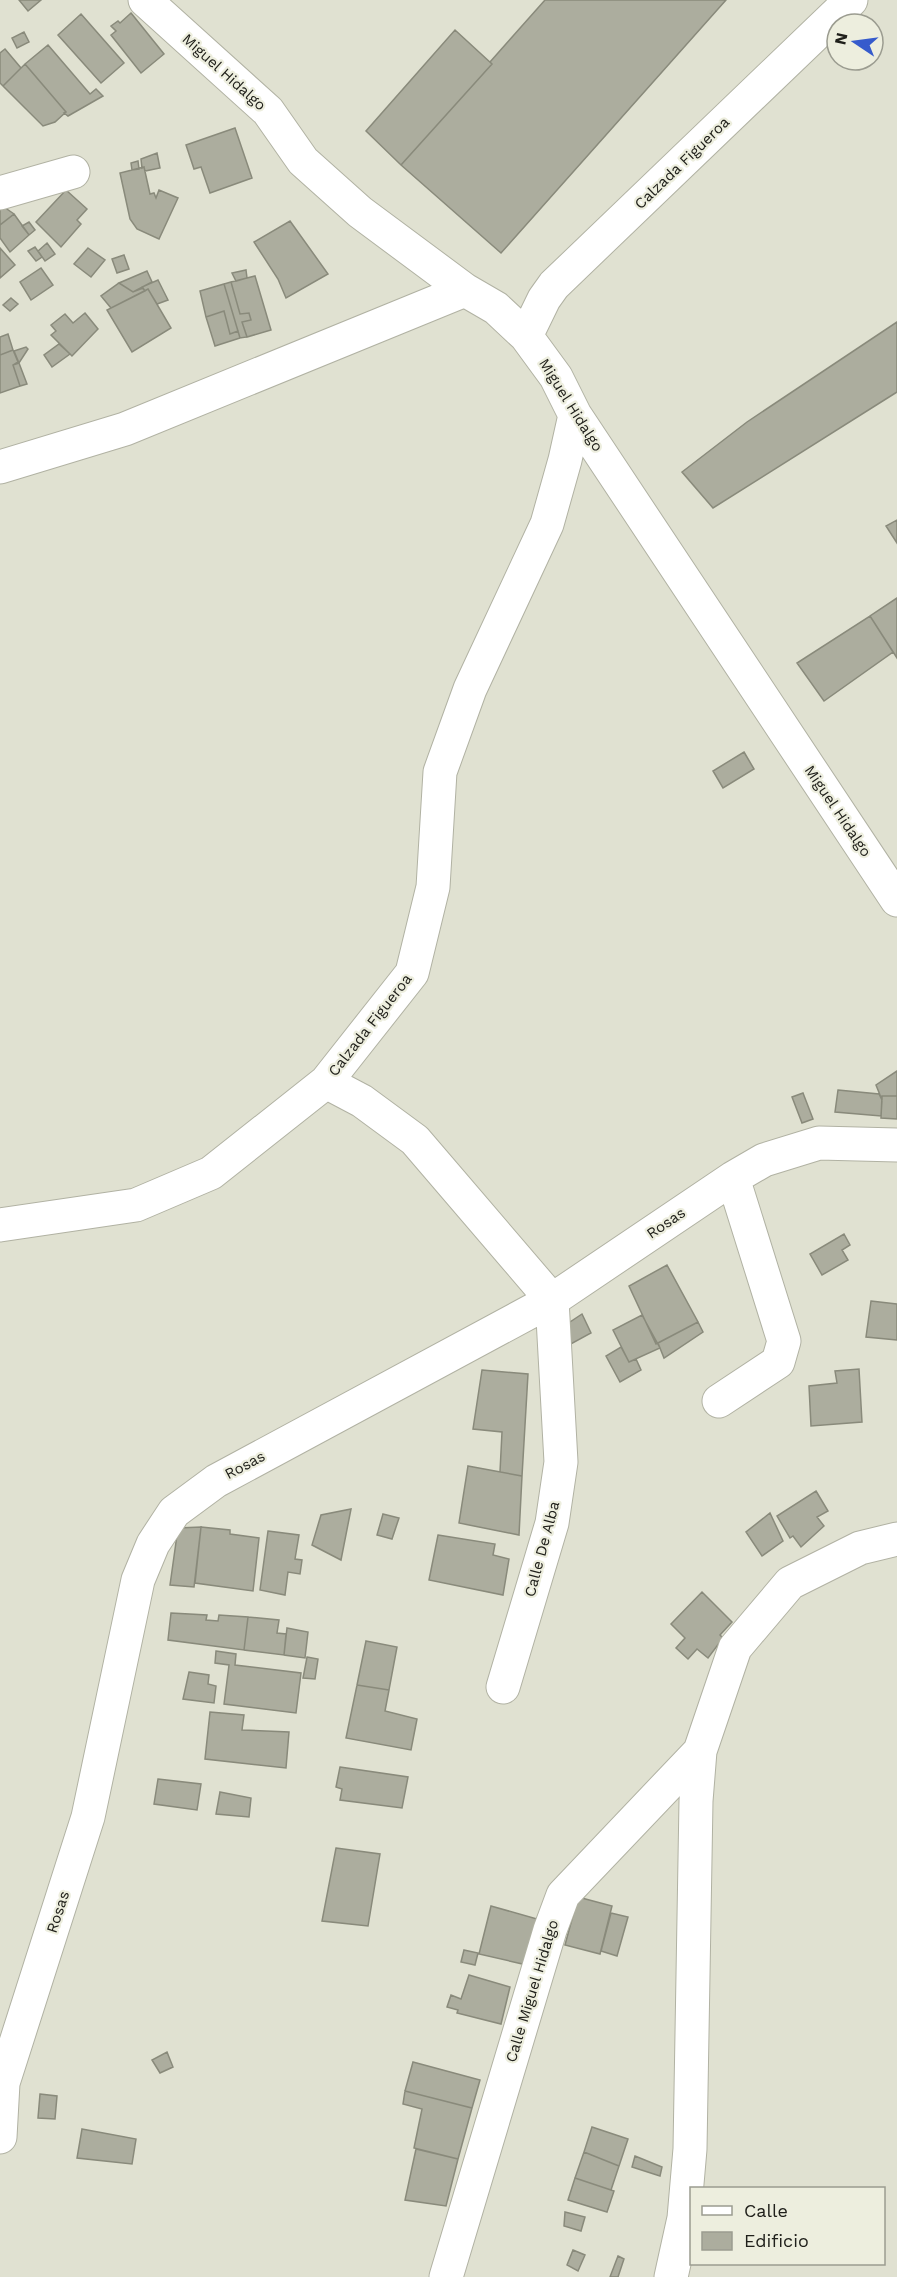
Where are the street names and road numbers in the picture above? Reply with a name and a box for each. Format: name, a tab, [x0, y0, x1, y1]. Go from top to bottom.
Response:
street label: Miguel Hidalgo	[178, 30, 270, 114]
street label: Calzada Figueroa	[631, 113, 734, 213]
street label: Miguel Hidalgo	[535, 355, 607, 455]
street label: Miguel Hidalgo	[801, 762, 875, 860]
street label: Calzada Figueroa	[324, 970, 416, 1080]
street label: Rosas	[643, 1203, 689, 1242]
street label: Rosas	[222, 1447, 268, 1483]
street label: Calle De Alba	[521, 1499, 564, 1599]
street label: Rosas	[43, 1889, 73, 1935]
street label: Calle Miguel Hidalgo	[502, 1918, 562, 2064]

